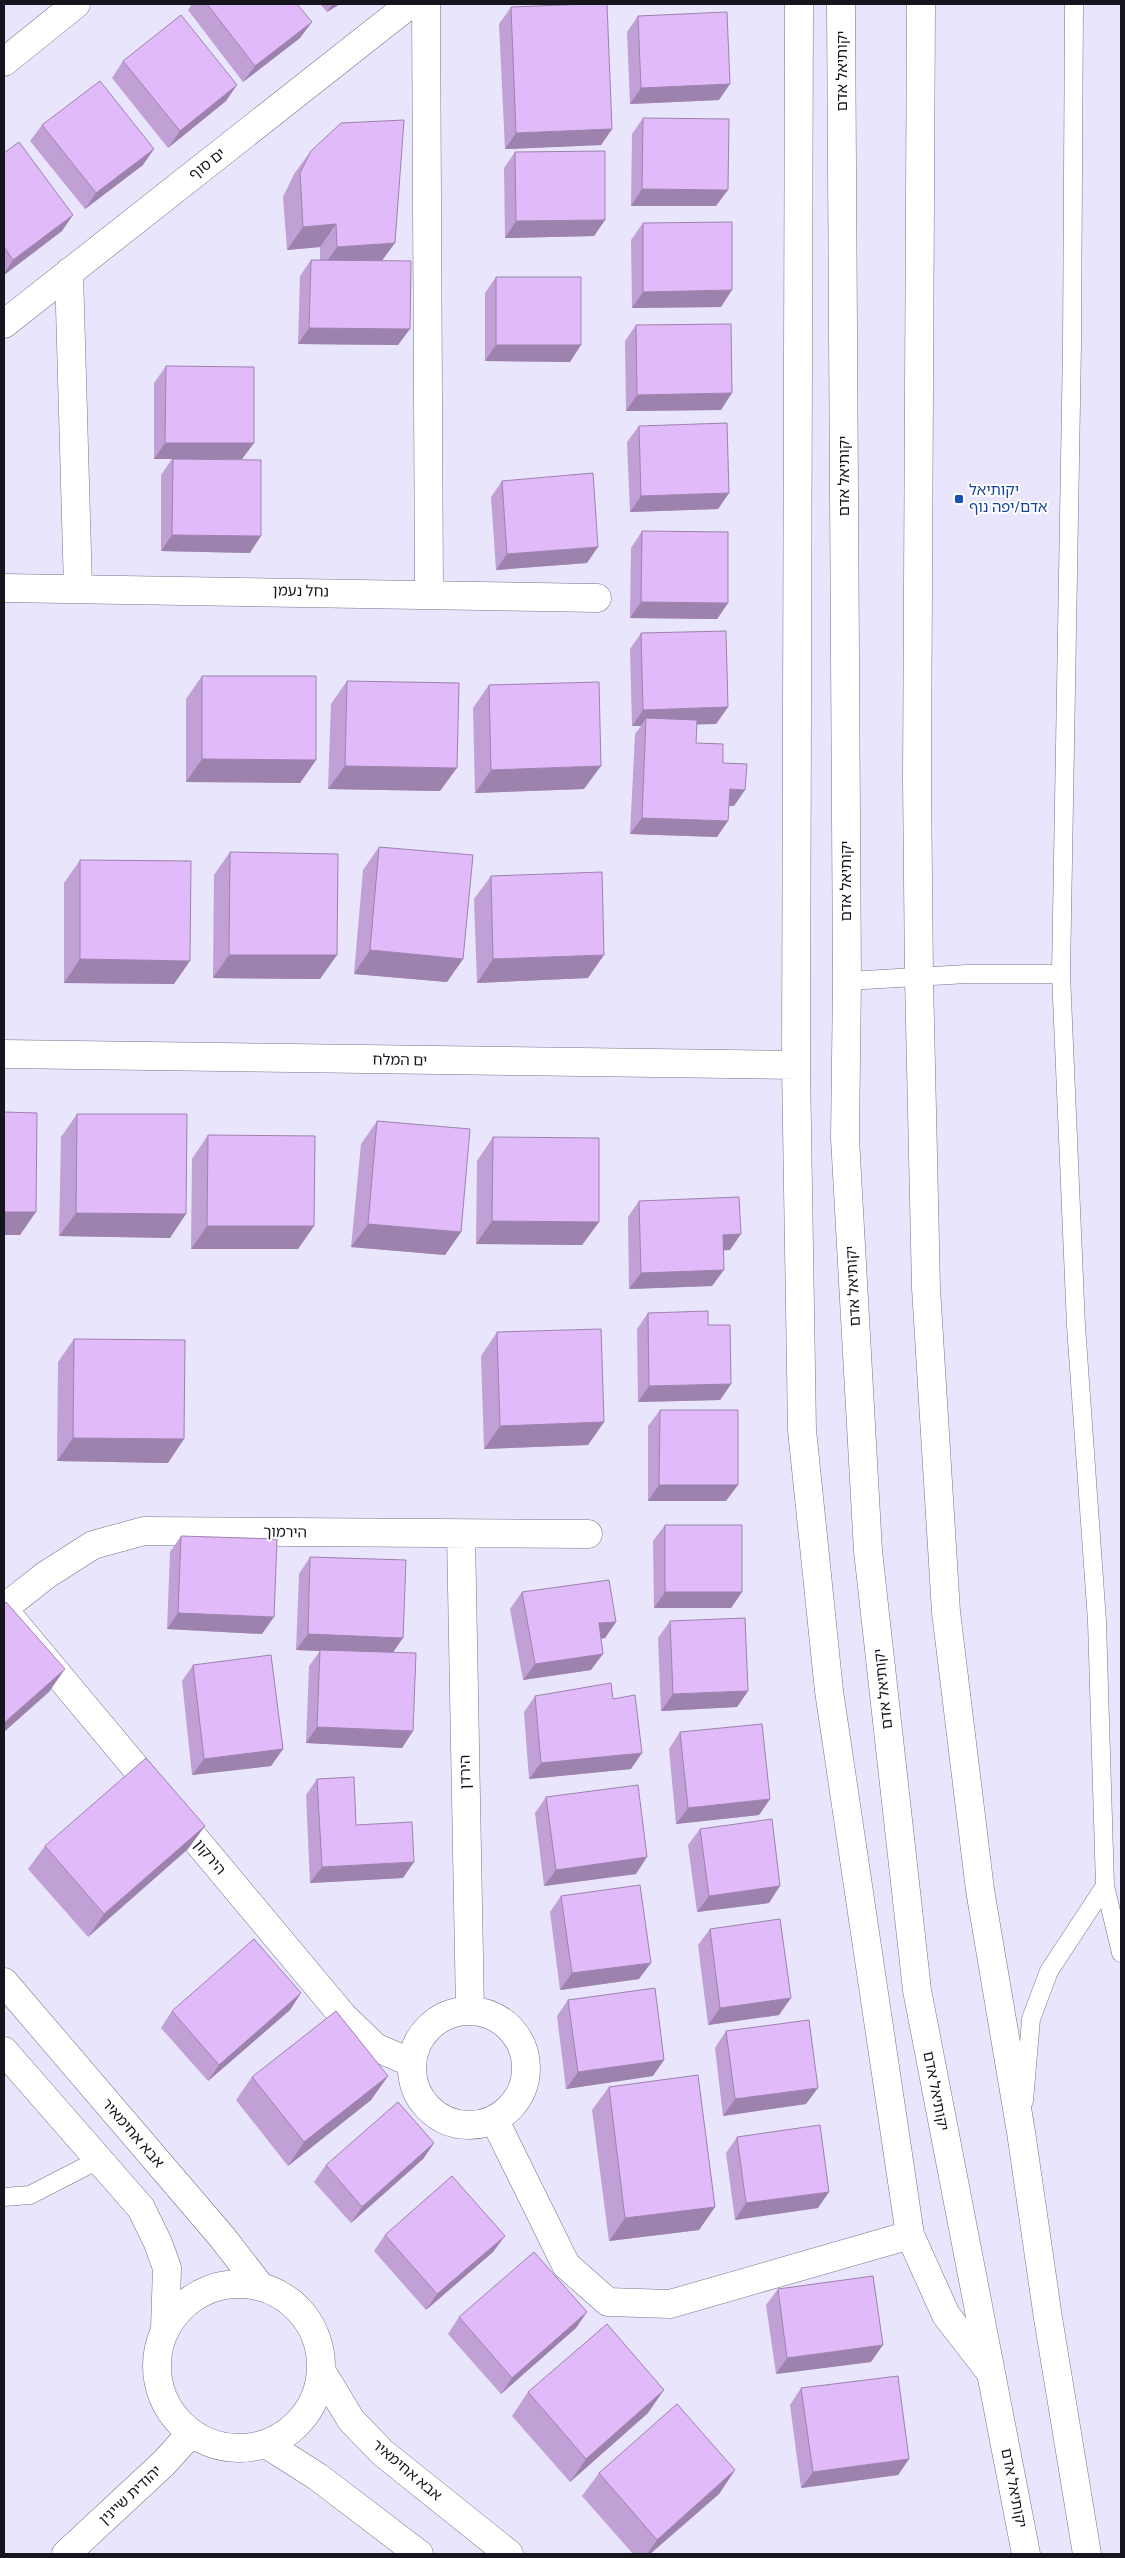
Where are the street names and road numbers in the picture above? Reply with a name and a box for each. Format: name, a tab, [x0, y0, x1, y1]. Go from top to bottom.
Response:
street label: יקותיאל אדם	[833, 31, 851, 112]
street label: ים סוף	[185, 144, 229, 184]
street label: יקותיאל אדם	[835, 436, 853, 517]
street label: נחל נעמן	[273, 582, 329, 600]
street label: יקותיאל אדם	[837, 841, 855, 922]
street label: ים המלח	[372, 1051, 428, 1069]
street label: יקותיאל אדם	[842, 1245, 864, 1327]
street label: הירמוך	[263, 1523, 307, 1541]
street label: יקותיאל אדם	[870, 1648, 896, 1730]
street label: הירדן	[456, 1755, 474, 1789]
street label: הירקון	[190, 1836, 230, 1878]
street label: יקותיאל אדם	[919, 2050, 953, 2132]
street label: אבא אחימאיר	[98, 2095, 168, 2171]
street label: אבא אחימאיר	[368, 2436, 446, 2504]
street label: יקותיאל אדם	[997, 2447, 1031, 2529]
street label: יהודית שיינין	[95, 2462, 165, 2528]

